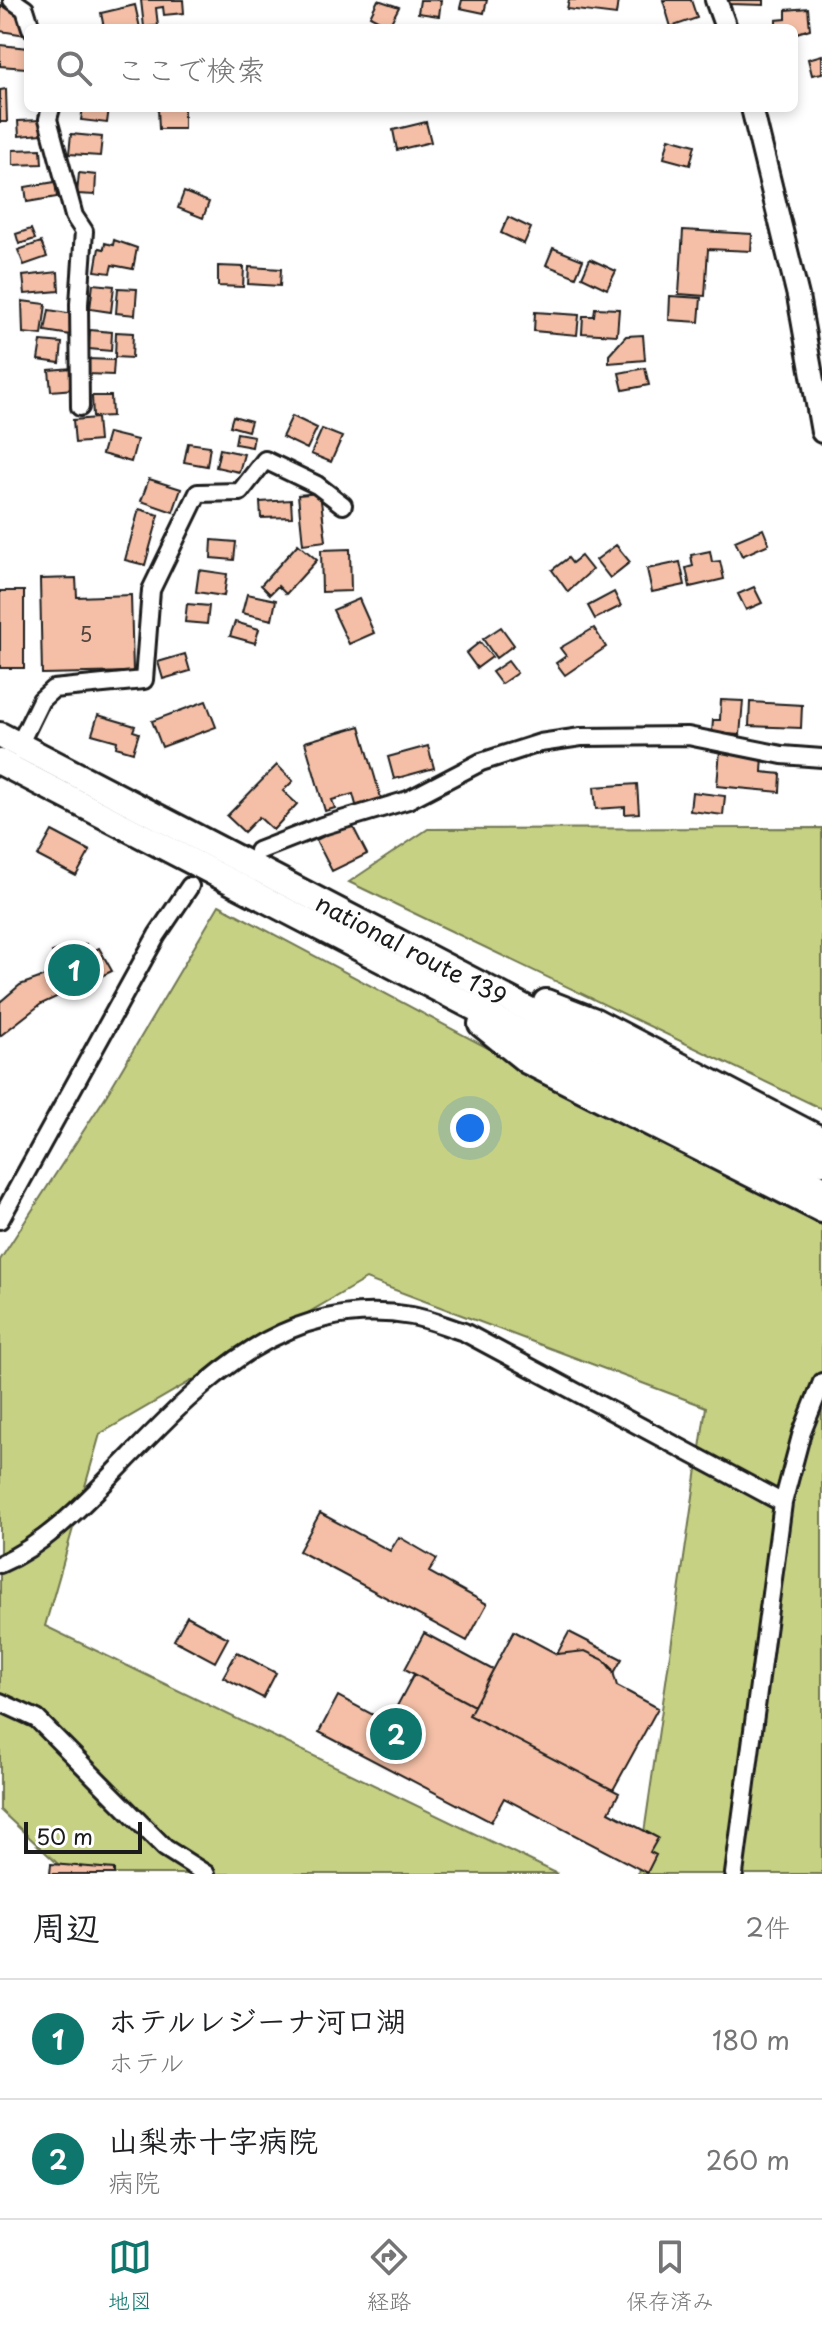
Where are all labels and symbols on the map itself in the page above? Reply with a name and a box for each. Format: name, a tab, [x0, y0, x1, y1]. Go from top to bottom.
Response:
house number: 5	[80, 619, 92, 649]
street label: national route 139	[310, 884, 514, 1014]
pin: 1	[48, 940, 100, 1000]
your location	[450, 1108, 490, 1148]
pin: 2	[370, 1704, 422, 1764]
scale bar	[24, 1818, 142, 1854]

